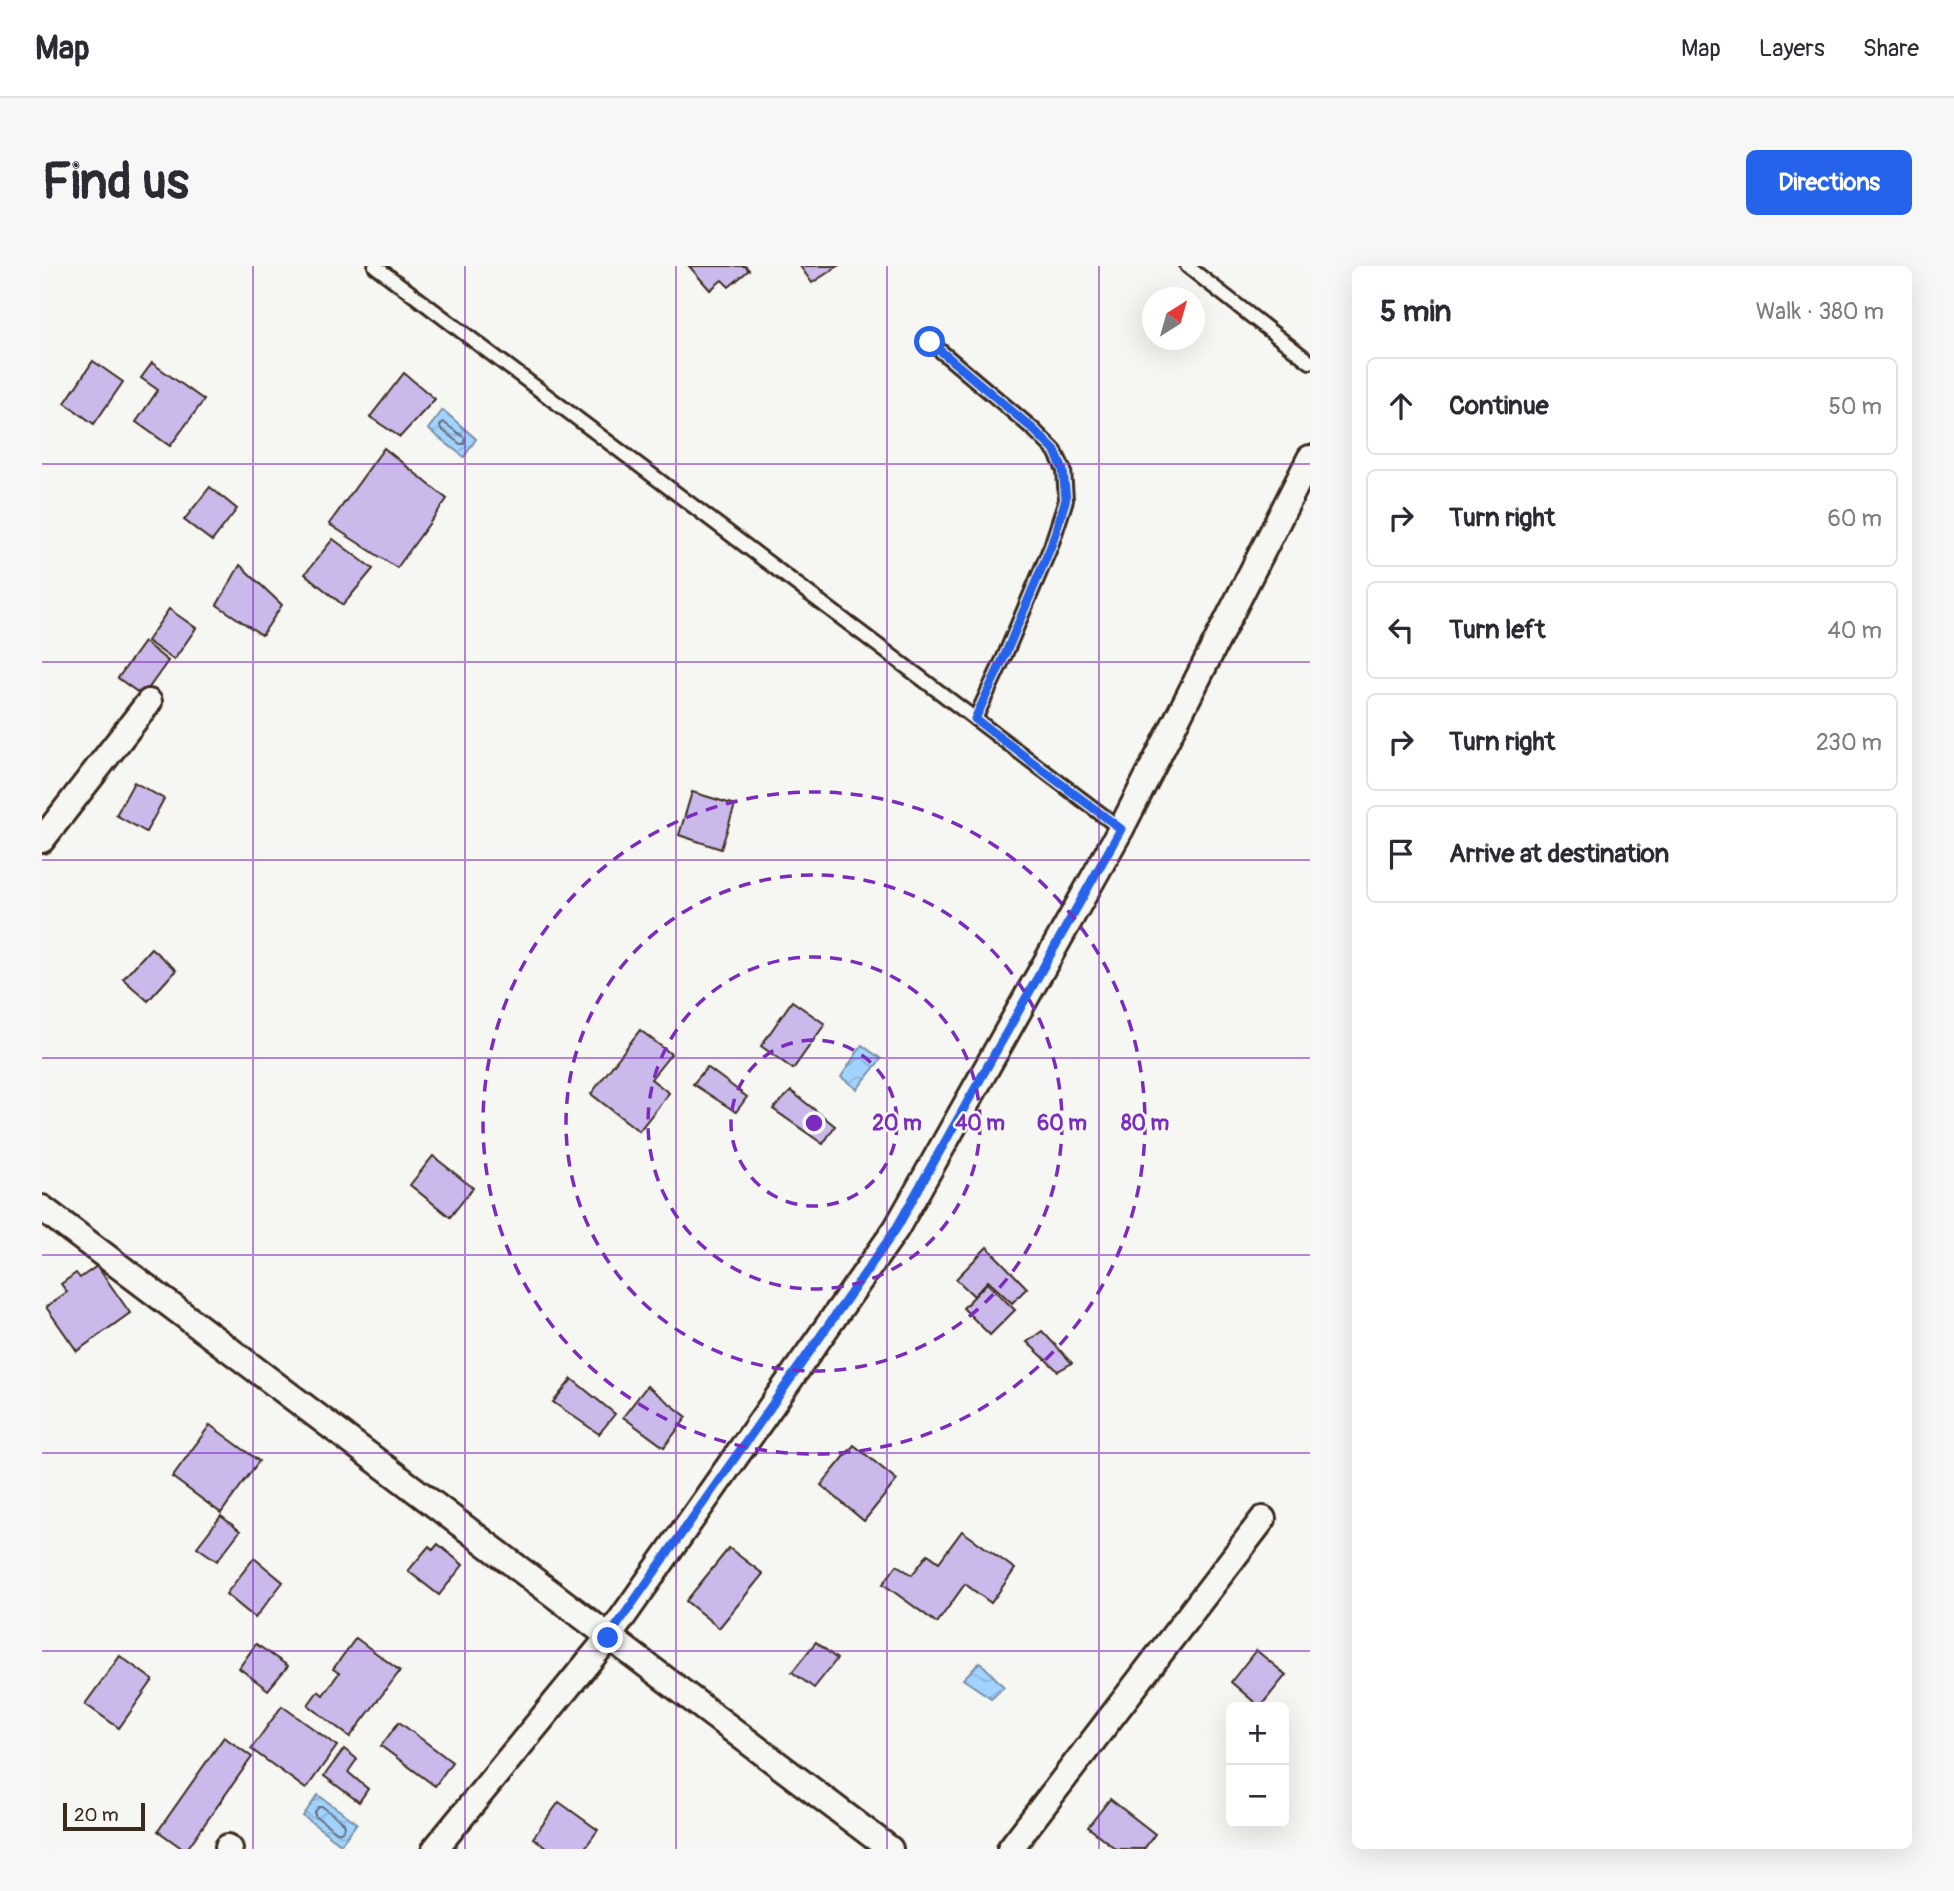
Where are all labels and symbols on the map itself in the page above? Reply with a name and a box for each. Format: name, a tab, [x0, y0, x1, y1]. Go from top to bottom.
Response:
north arrow	[1142, 287, 1205, 350]
route start	[914, 326, 945, 357]
text: 20 m	[872, 1110, 922, 1137]
text: 40 m	[955, 1110, 1005, 1137]
text: 60 m	[1037, 1110, 1087, 1137]
text: 80 m	[1121, 1110, 1169, 1137]
centre of rings	[802, 1111, 826, 1135]
route end	[592, 1622, 623, 1653]
scale bar	[63, 1800, 145, 1832]

